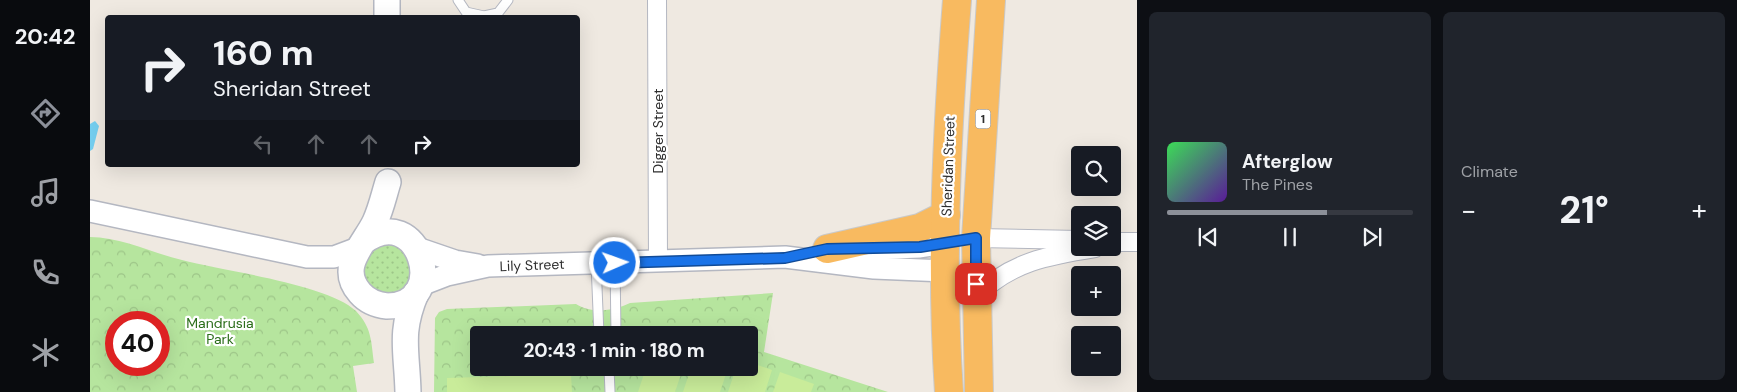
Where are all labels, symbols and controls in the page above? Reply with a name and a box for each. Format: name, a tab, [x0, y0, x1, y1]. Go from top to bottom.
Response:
text: 20:42	[15, 22, 75, 51]
text: 160 m	[213, 30, 314, 76]
icon: right	[130, 35, 195, 100]
text: Sheridan Street	[213, 74, 371, 103]
street label: Digger Street	[649, 89, 667, 173]
icon: directions	[28, 96, 63, 131]
road number: 1	[976, 110, 990, 128]
street label: Sheridan Street	[937, 115, 959, 217]
icon: left	[249, 130, 277, 158]
icon: ahead	[302, 130, 330, 158]
icon: ahead	[355, 130, 383, 158]
icon: right	[408, 130, 436, 158]
map controls	[1071, 146, 1121, 376]
button: search	[1071, 146, 1121, 196]
text: Afterglow	[1242, 149, 1333, 174]
text: Climate	[1461, 161, 1518, 182]
text: The Pines	[1242, 174, 1313, 195]
icon: music	[28, 175, 63, 210]
text: 21°	[1559, 185, 1609, 235]
text: −	[1461, 192, 1476, 229]
text: +	[1692, 192, 1707, 229]
button: layers	[1071, 206, 1121, 256]
icon: previous	[1194, 223, 1222, 251]
icon: pause	[1276, 223, 1304, 251]
icon: next	[1358, 223, 1386, 251]
position arrow	[588, 236, 640, 288]
icon: phone	[28, 255, 63, 290]
street label: Lily Street	[499, 255, 565, 275]
pin	[955, 263, 997, 305]
button: +	[1071, 266, 1121, 316]
icon: arrive	[962, 270, 990, 298]
speed limit sign: 40	[105, 311, 170, 376]
park label: Mandrusia Park	[186, 314, 254, 348]
button: −	[1071, 326, 1121, 376]
icon: climate	[28, 335, 63, 370]
text: 20:43 · 1 min · 180 m	[523, 338, 705, 363]

